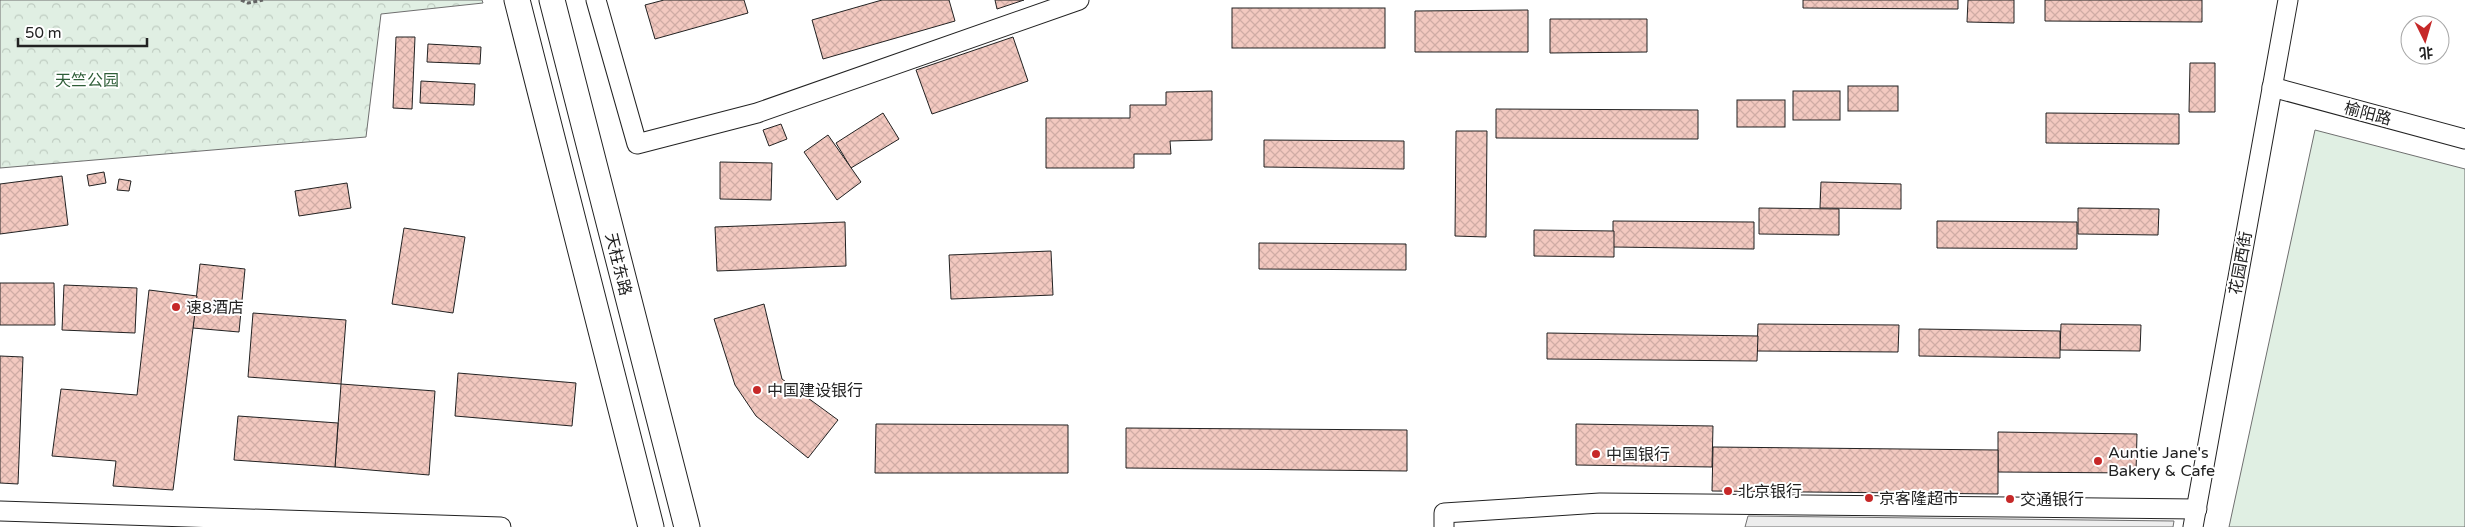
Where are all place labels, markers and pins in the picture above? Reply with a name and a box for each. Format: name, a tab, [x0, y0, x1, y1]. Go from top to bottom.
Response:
place label: 速8酒店	[186, 298, 244, 318]
marker: 速8酒店	[170, 301, 182, 313]
place label: 中国建设银行	[767, 381, 863, 401]
marker: 中国建设银行	[751, 384, 763, 396]
place label: Auntie Jane's Bakery & Cafe	[2108, 443, 2215, 481]
place label: 中国银行	[1606, 445, 1670, 465]
marker: 中国银行	[1590, 448, 1602, 460]
marker: Auntie Jane's Bakery & Cafe	[2092, 455, 2104, 467]
place label: 北京银行	[1738, 482, 1802, 502]
marker: 北京银行	[1722, 485, 1734, 497]
place label: 京客隆超市	[1879, 489, 1959, 509]
place label: 交通银行	[2020, 490, 2084, 510]
marker: 京客隆超市	[1863, 492, 1875, 504]
marker: 交通银行	[2004, 493, 2016, 505]

